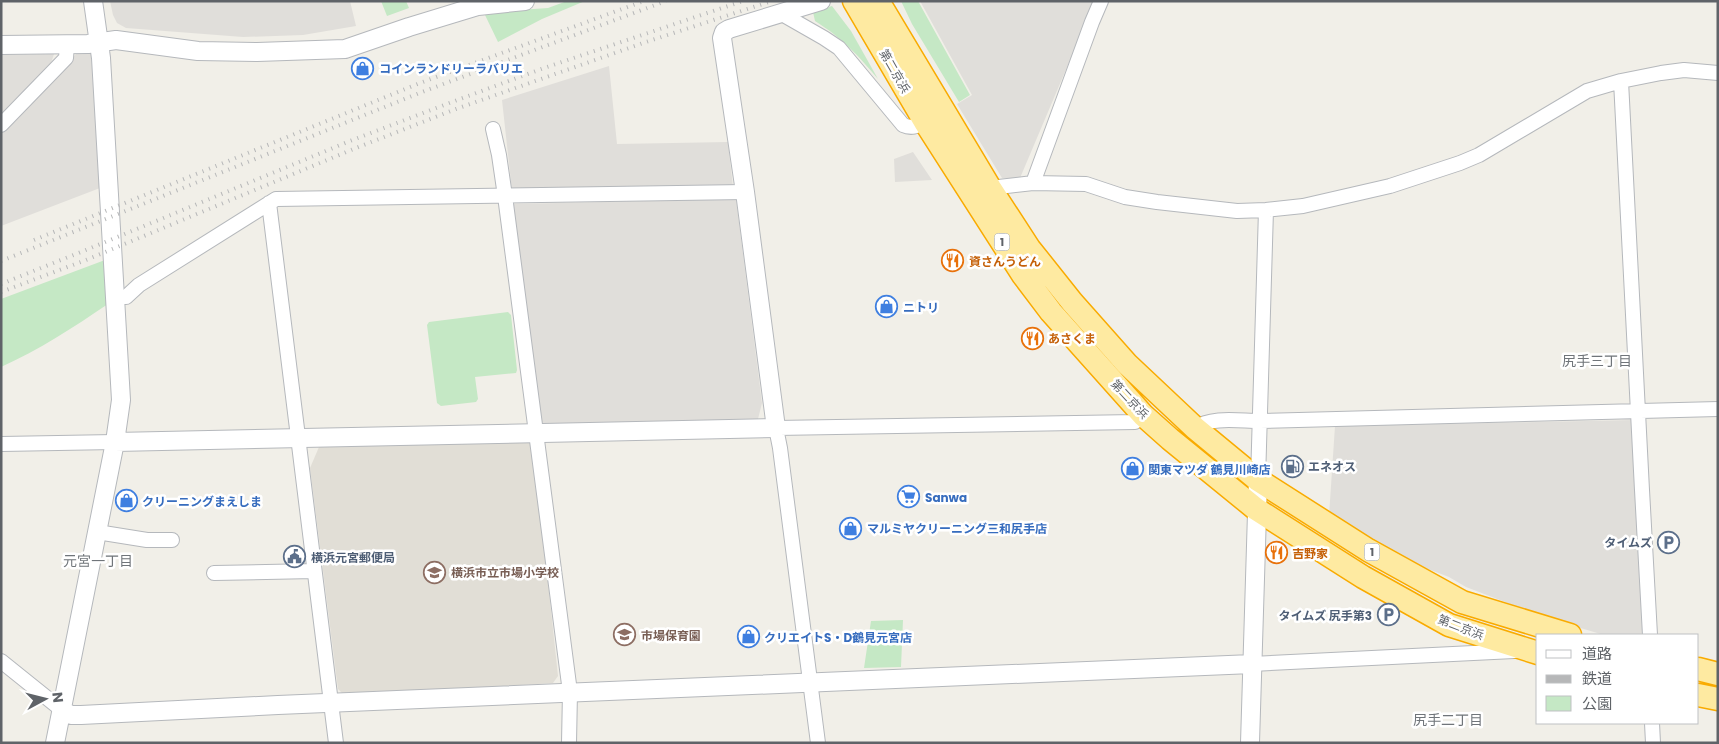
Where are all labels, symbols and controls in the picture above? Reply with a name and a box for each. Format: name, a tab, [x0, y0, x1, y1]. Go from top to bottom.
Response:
street label: 第二京浜	[876, 46, 914, 96]
shop icon: コインランドリーラバリエ	[351, 56, 375, 80]
place label: コインランドリーラバリエ	[379, 60, 523, 77]
road number: 1	[994, 233, 1010, 250]
restaurant icon: 資さんうどん	[941, 249, 965, 273]
place label: 資さんうどん	[969, 253, 1041, 270]
shop icon: ニトリ	[875, 295, 899, 319]
place label: ニトリ	[903, 299, 939, 316]
restaurant icon: あさくま	[1020, 326, 1044, 350]
place label: あさくま	[1048, 330, 1096, 347]
district label: 尻手三丁目	[1562, 351, 1632, 371]
street label: 第二京浜	[1107, 376, 1153, 422]
fuel station icon: エネオス	[1280, 454, 1304, 478]
shop icon: 関東マツダ 鶴見川崎店	[1120, 457, 1144, 481]
place label: エネオス	[1308, 458, 1356, 475]
place label: 関東マツダ 鶴見川崎店	[1148, 461, 1271, 478]
supermarket icon: Sanwa	[897, 485, 921, 509]
shop icon: クリーニングまえしま	[114, 489, 138, 513]
place label: Sanwa	[925, 489, 967, 506]
place label: クリーニングまえしま	[142, 493, 262, 510]
shop icon: マルミヤクリーニング三和尻手店	[839, 516, 863, 540]
place label: マルミヤクリーニング三和尻手店	[867, 520, 1047, 537]
parking icon: タイムズ	[1656, 530, 1680, 554]
place label: タイムズ	[1604, 534, 1652, 551]
restaurant icon: 吉野家	[1264, 541, 1288, 565]
road number: 1	[1364, 544, 1380, 560]
public building icon: 横浜元宮郵便局	[283, 545, 307, 569]
place label: 吉野家	[1292, 545, 1328, 562]
place label: 横浜元宮郵便局	[311, 549, 395, 566]
district label: 元宮一丁目	[63, 551, 133, 571]
school or university icon: 横浜市立市場小学校	[423, 560, 447, 584]
place label: 横浜市立市場小学校	[451, 564, 559, 581]
parking icon: タイムズ 尻手第3	[1376, 603, 1400, 627]
place label: タイムズ 尻手第3	[1278, 607, 1372, 624]
street label: 第二京浜	[1436, 610, 1486, 644]
school or university icon: 市場保育園	[613, 623, 637, 647]
shop icon: クリエイトS・D鶴見元宮店	[736, 625, 760, 649]
place label: 市場保育園	[641, 627, 701, 644]
place label: クリエイトS・D鶴見元宮店	[764, 629, 912, 646]
legend	[1536, 634, 1699, 724]
text: 道路	[1582, 643, 1612, 664]
text: 鉄道	[1582, 668, 1612, 689]
north arrow	[20, 674, 70, 724]
text: N	[47, 691, 68, 704]
text: 公園	[1582, 693, 1612, 714]
district label: 尻手二丁目	[1413, 710, 1483, 730]

